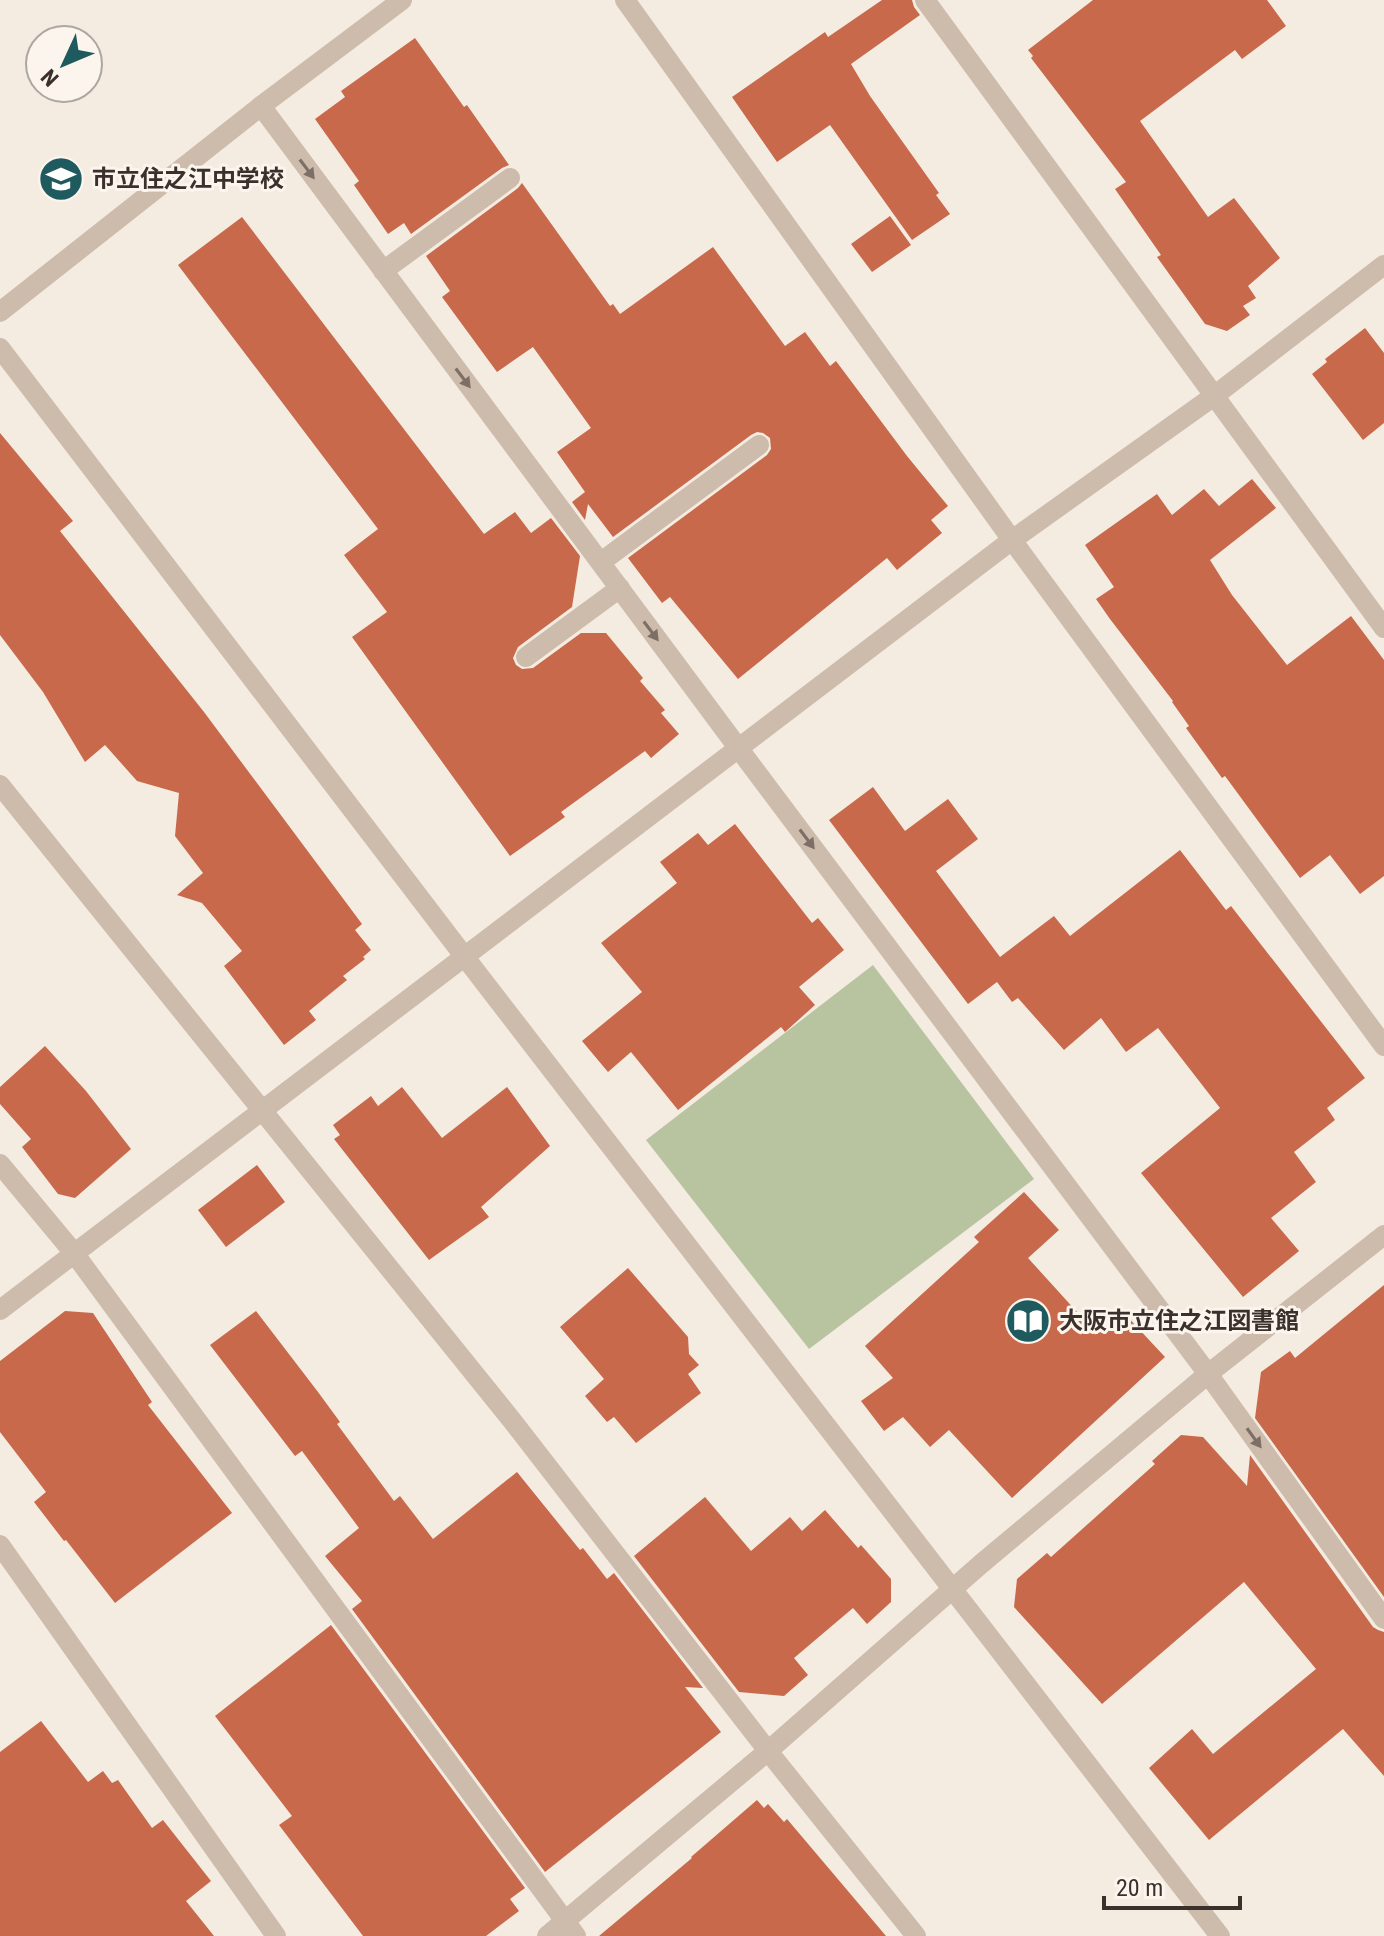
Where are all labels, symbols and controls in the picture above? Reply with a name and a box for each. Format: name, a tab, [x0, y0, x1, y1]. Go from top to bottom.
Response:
north arrow	[24, 24, 104, 104]
text: N	[36, 64, 64, 91]
school or university icon: 市立住之江中学校	[37, 155, 85, 203]
one-way arrow	[299, 159, 315, 179]
place label: 市立住之江中学校	[92, 165, 284, 193]
one-way arrow	[454, 367, 470, 388]
one-way arrow	[643, 621, 659, 641]
one-way arrow	[799, 829, 814, 850]
library icon: 大阪市立住之江図書館	[1004, 1297, 1052, 1345]
place label: 大阪市立住之江図書館	[1059, 1307, 1299, 1335]
one-way arrow	[1246, 1427, 1261, 1448]
scale bar	[1104, 1860, 1240, 1910]
text: 20 m	[1116, 1874, 1163, 1902]

